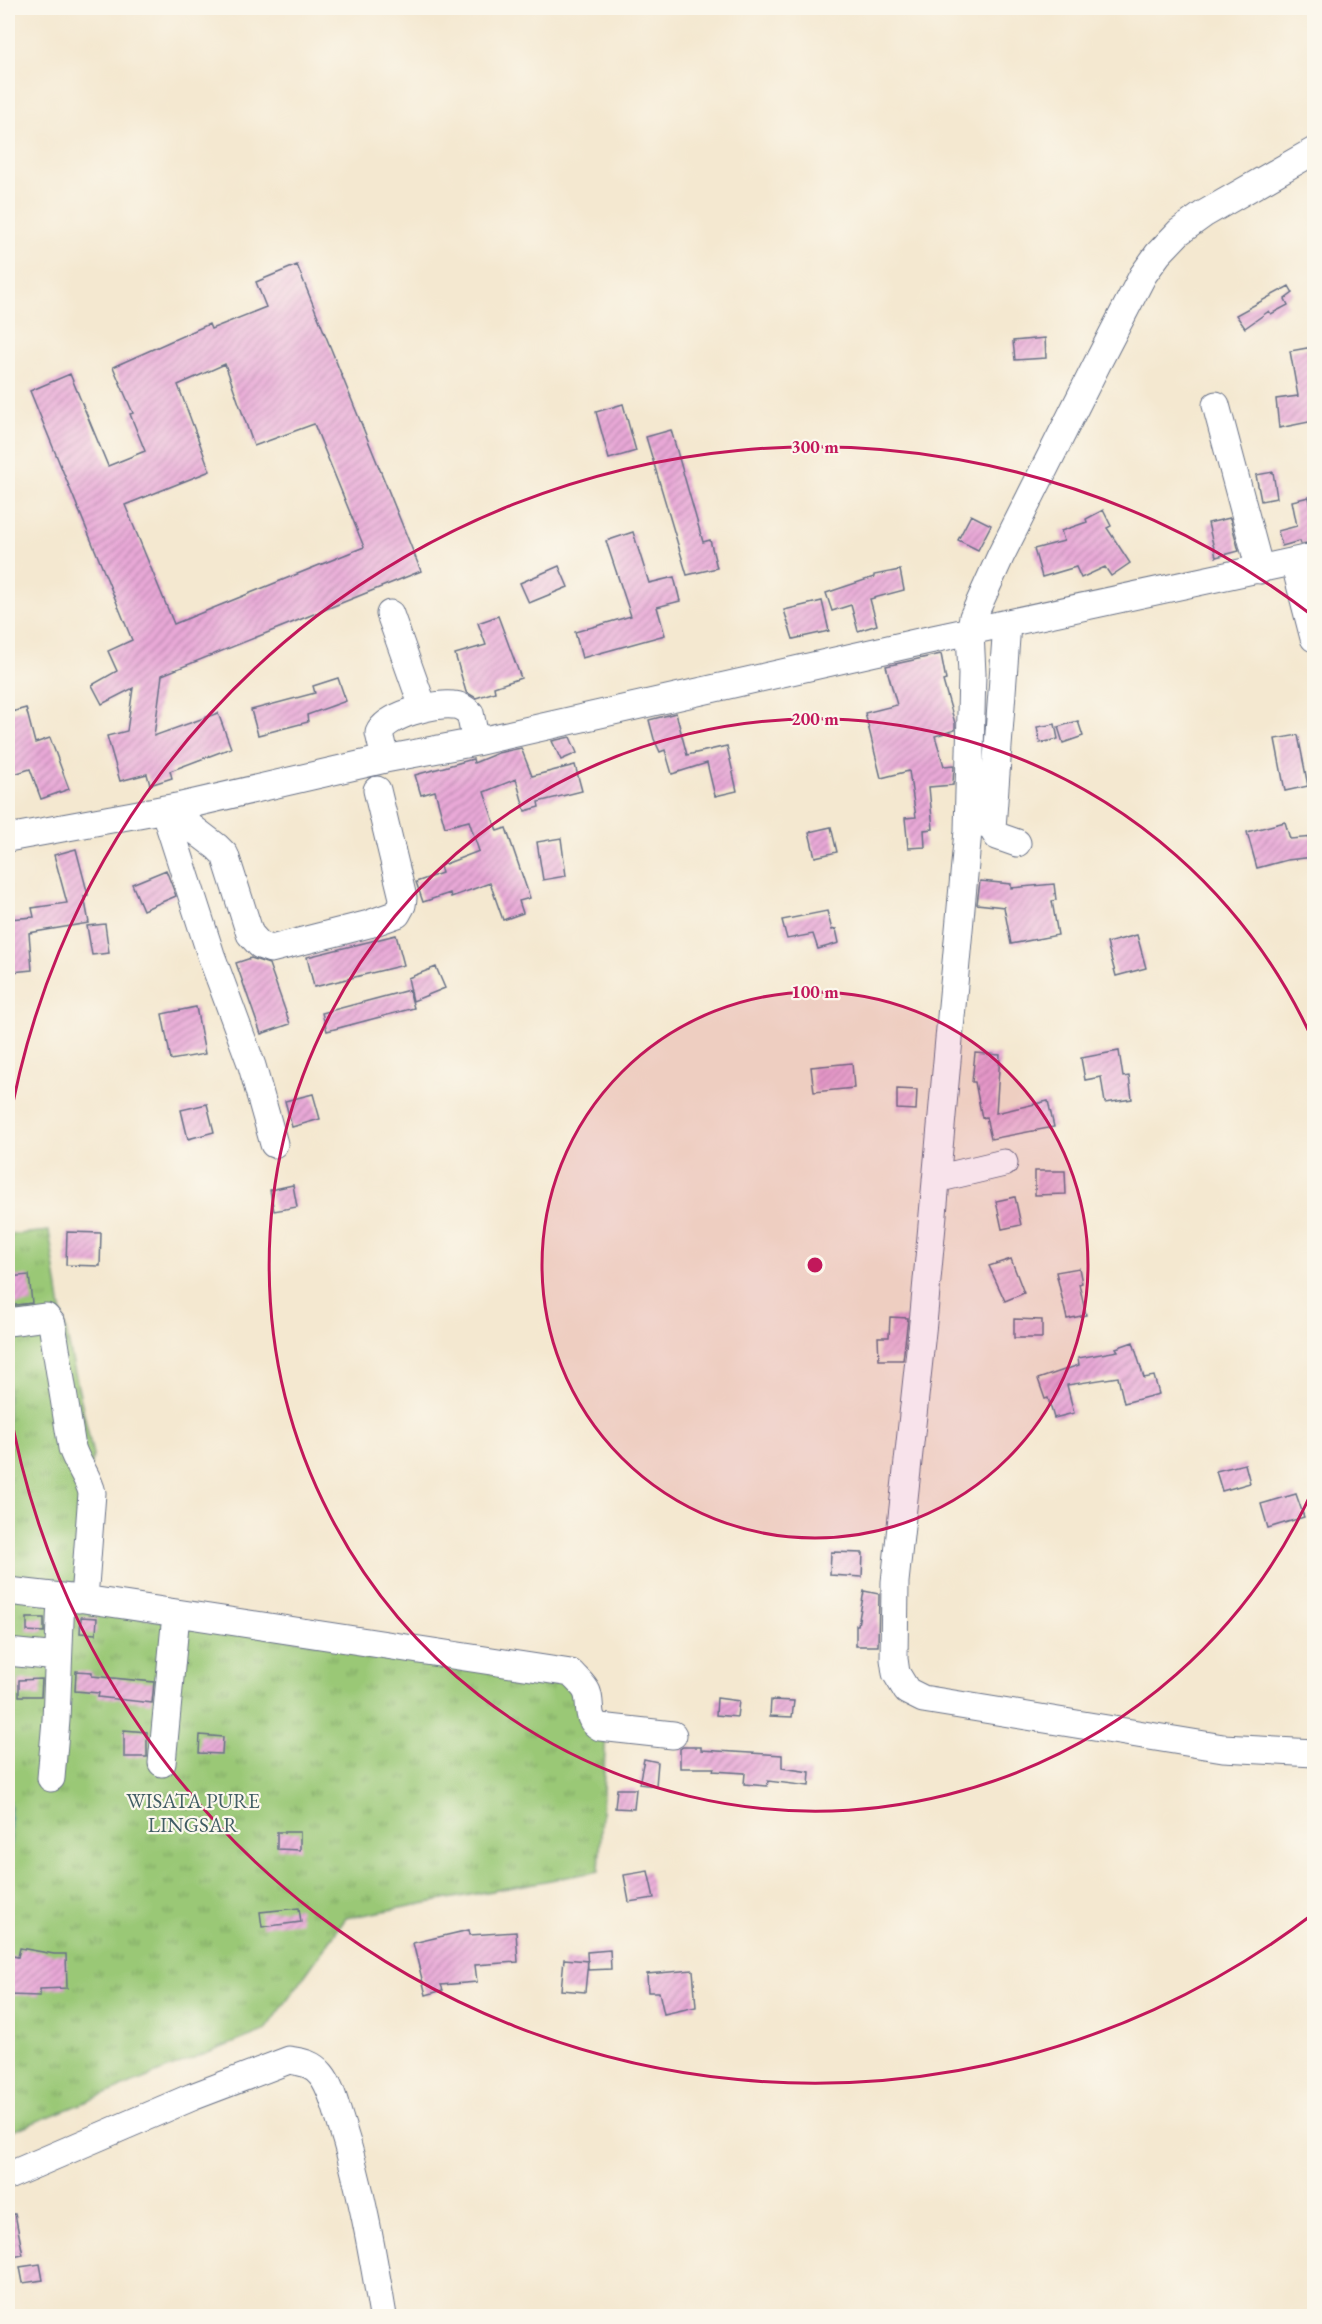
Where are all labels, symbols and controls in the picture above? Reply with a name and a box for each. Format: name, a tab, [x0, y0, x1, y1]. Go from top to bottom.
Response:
text: 300 m	[791, 435, 839, 458]
text: 200 m	[791, 707, 839, 730]
text: 100 m	[791, 980, 839, 1003]
centre of rings	[805, 1255, 825, 1275]
park label: WISATA PURE LINGSAR	[126, 1787, 260, 1838]

